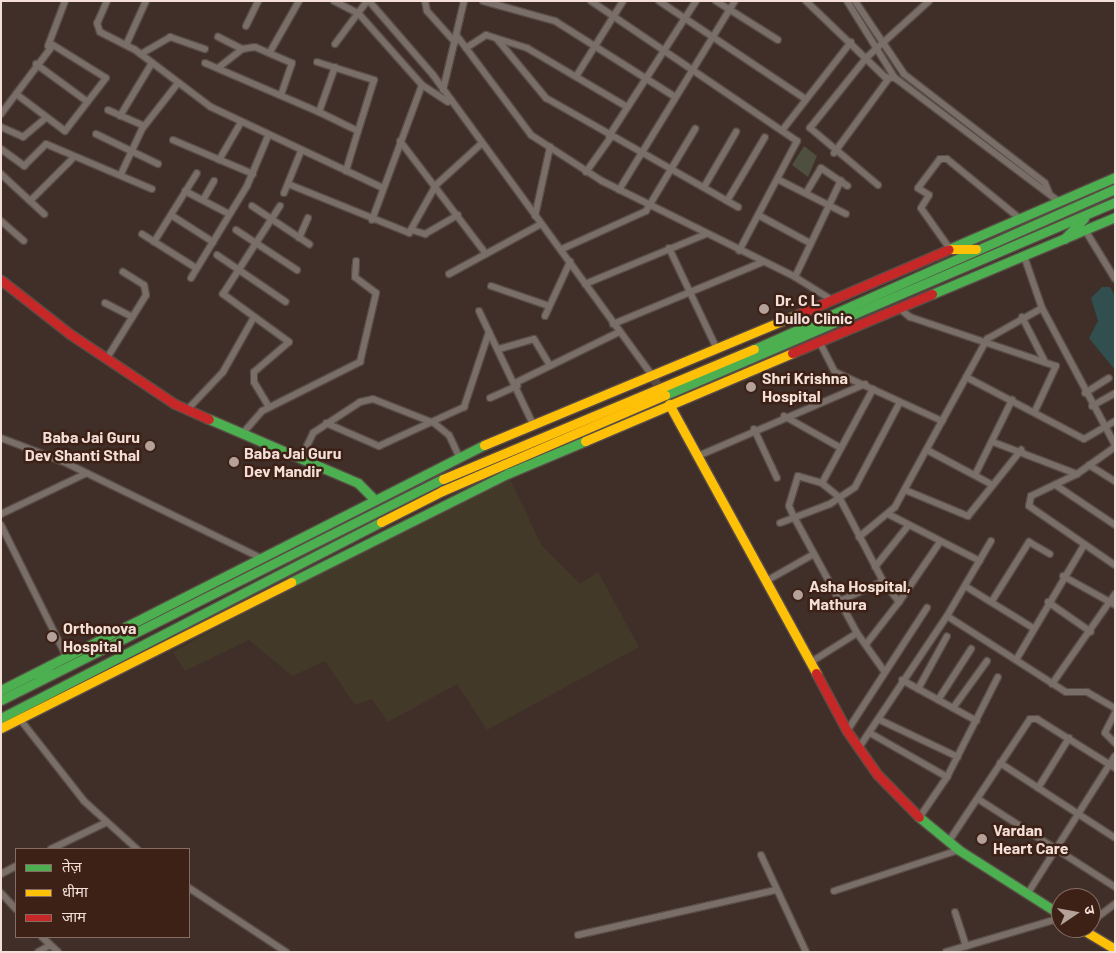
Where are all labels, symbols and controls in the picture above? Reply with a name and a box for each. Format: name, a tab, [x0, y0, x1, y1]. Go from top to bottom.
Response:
place label: Dr. C L Dullo Clinic	[775, 290, 853, 328]
marker: Dr. C L Dullo Clinic	[757, 302, 771, 316]
place label: Shri Krishna Hospital	[762, 368, 848, 406]
marker: Shri Krishna Hospital	[744, 380, 758, 394]
place label: Baba Jai Guru Dev Shanti Sthal	[25, 427, 140, 465]
marker: Baba Jai Guru Dev Shanti Sthal	[144, 440, 156, 452]
place label: Baba Jai Guru Dev Mandir	[244, 443, 341, 481]
marker: Baba Jai Guru Dev Mandir	[228, 456, 240, 468]
place label: Asha Hospital, Mathura	[809, 576, 911, 614]
marker: Asha Hospital, Mathura	[791, 588, 805, 602]
place label: Orthonova Hospital	[63, 618, 136, 656]
marker: Orthonova Hospital	[45, 630, 59, 644]
place label: Vardan Heart Care	[993, 820, 1068, 858]
marker: Vardan Heart Care	[975, 832, 989, 846]
legend	[15, 848, 190, 938]
text: तेज़	[62, 857, 82, 875]
text: धीमा	[62, 882, 88, 900]
north arrow	[1051, 888, 1101, 938]
text: उ	[1081, 904, 1099, 916]
text: जाम	[62, 907, 86, 925]

